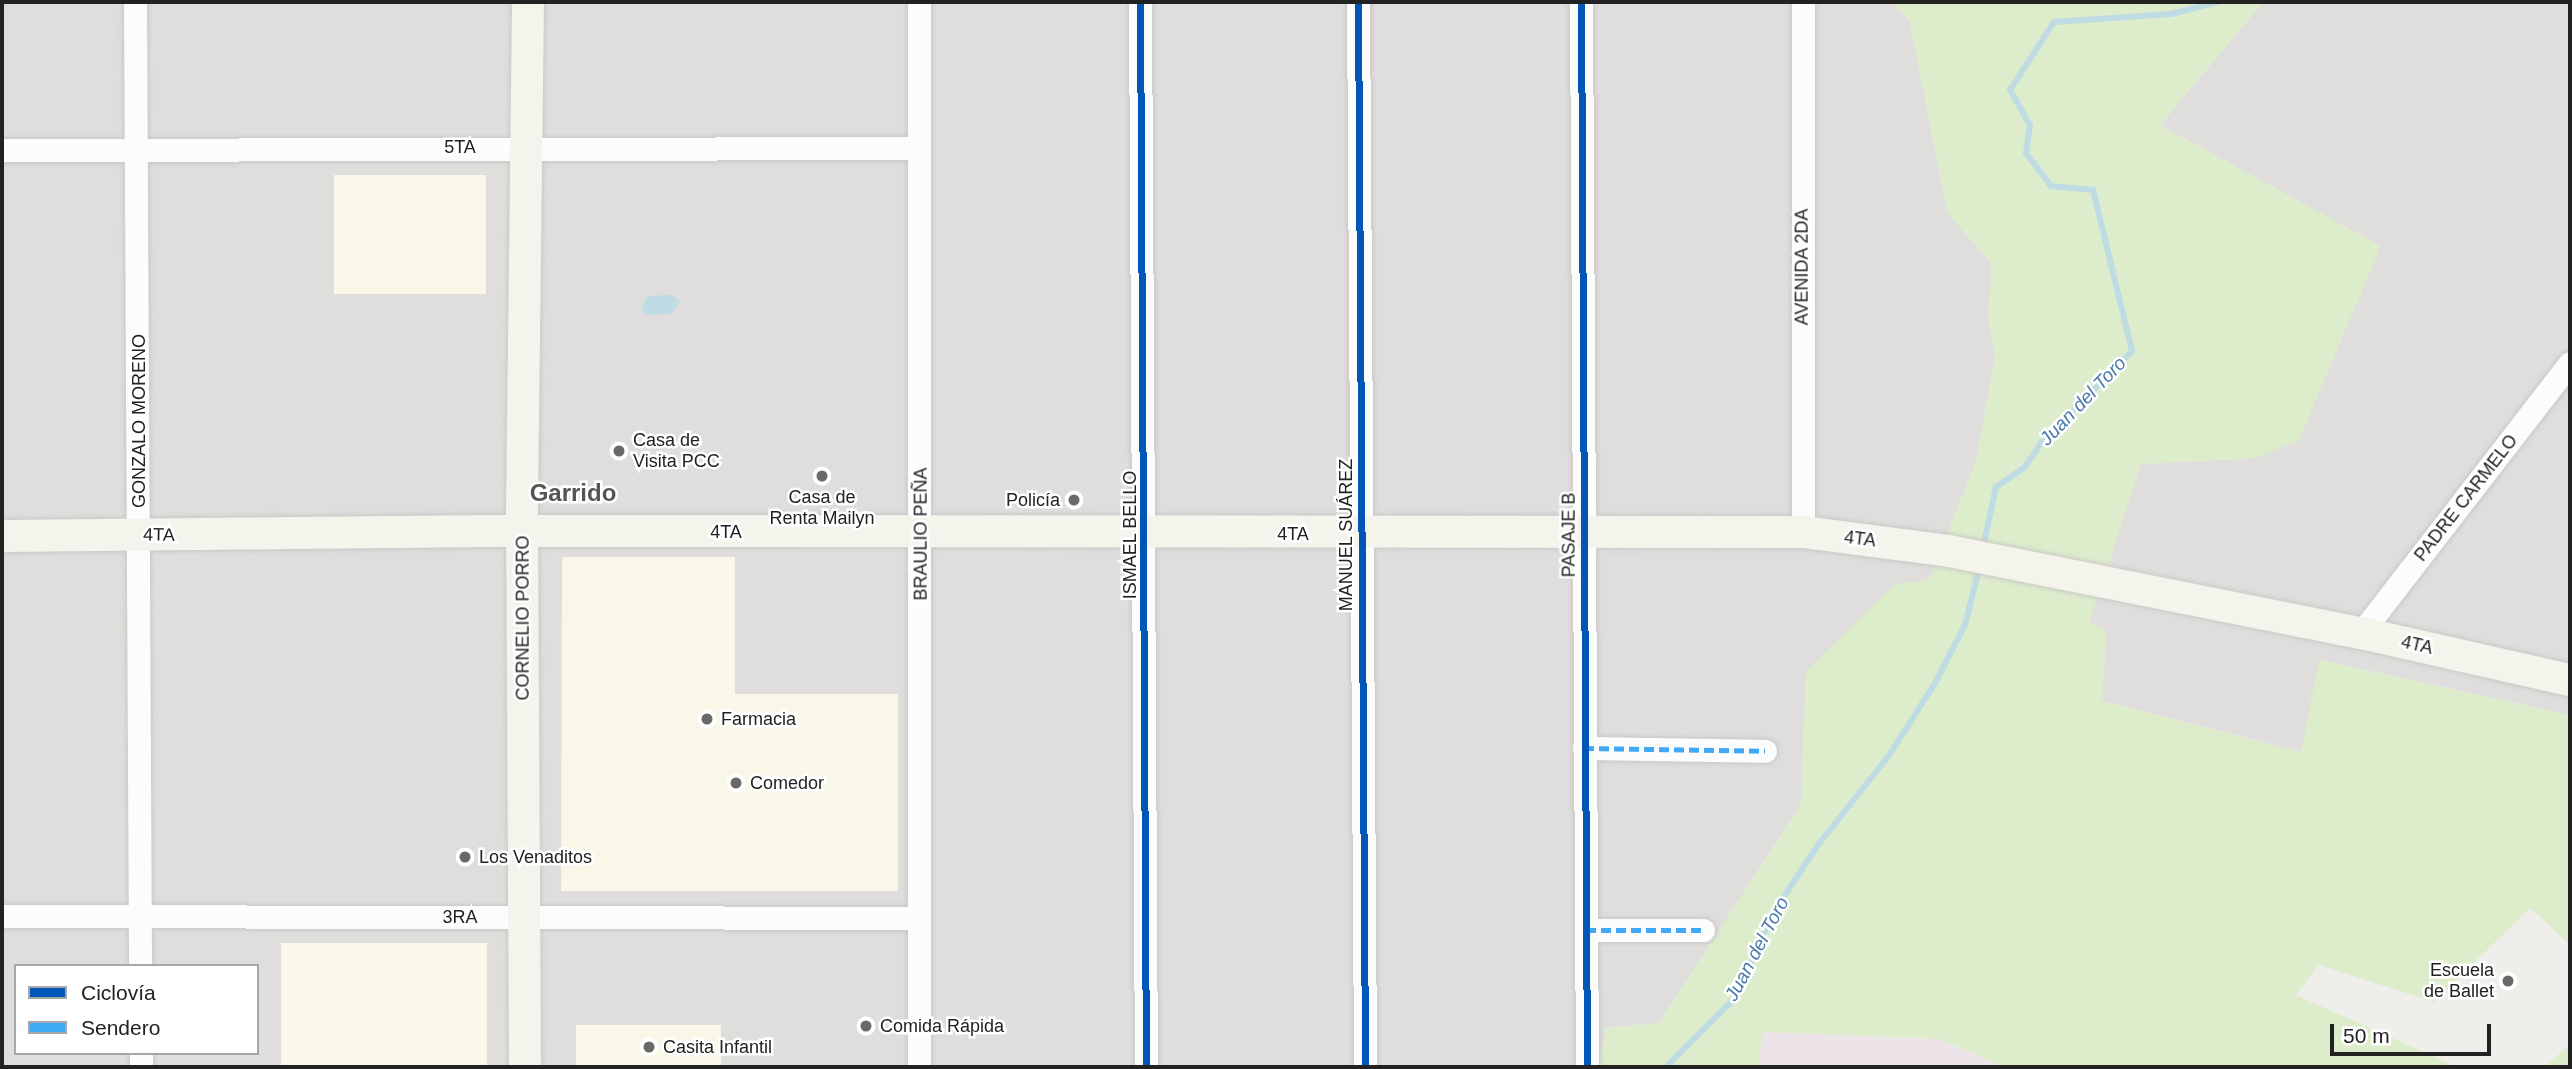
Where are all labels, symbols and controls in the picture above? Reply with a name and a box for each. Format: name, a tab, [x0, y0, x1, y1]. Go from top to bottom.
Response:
street label: 5TA	[444, 136, 476, 158]
street label: AVENIDA 2DA	[1791, 208, 1813, 326]
street label: GONZALO MORENO	[128, 334, 150, 508]
water label: Juan del Toro	[2035, 352, 2131, 450]
place label: Casa de Visita PCC	[633, 430, 720, 472]
street label: PADRE CARMELO	[2410, 430, 2522, 566]
marker: Casa de Visita PCC	[611, 443, 627, 459]
street label: MANUEL SUÁREZ	[1335, 458, 1357, 612]
street label: BRAULIO PEÑA	[910, 467, 932, 601]
marker: Casa de Renta Mailyn	[814, 468, 830, 484]
street label: ISMAEL BELLO	[1119, 470, 1141, 600]
district label: Garrido	[530, 479, 616, 507]
place label: Casa de Renta Mailyn	[769, 487, 875, 530]
place label: Policía	[1006, 489, 1060, 511]
marker: Policía	[1066, 492, 1082, 508]
street label: PASAJE B	[1558, 493, 1580, 577]
street label: 4TA	[710, 521, 742, 543]
street label: 4TA	[1277, 523, 1309, 545]
street label: 4TA	[143, 524, 175, 546]
street label: 4TA	[1843, 526, 1877, 552]
street label: CORNELIO PORRO	[512, 535, 534, 701]
street label: 4TA	[2399, 631, 2435, 659]
place label: Farmacia	[721, 708, 796, 730]
marker: Farmacia	[699, 711, 715, 727]
place label: Comedor	[750, 772, 824, 794]
marker: Comedor	[728, 775, 744, 791]
place label: Los Venaditos	[479, 846, 592, 868]
marker: Los Venaditos	[457, 849, 473, 865]
water label: Juan del Toro	[1720, 893, 1794, 1005]
street label: 3RA	[442, 906, 478, 928]
place label: Escuela de Ballet	[2424, 960, 2494, 1002]
legend	[14, 964, 259, 1055]
marker: Escuela de Ballet	[2500, 973, 2516, 989]
text: Ciclovía	[81, 981, 156, 1004]
scale bar	[2334, 1010, 2495, 1054]
place label: Comida Rápida	[880, 1015, 1004, 1037]
text: Sendero	[81, 1016, 160, 1039]
marker: Comida Rápida	[858, 1018, 874, 1034]
text: 50 m	[2343, 1024, 2390, 1047]
place label: Casita Infantil	[663, 1036, 772, 1058]
marker: Casita Infantil	[641, 1039, 657, 1055]

